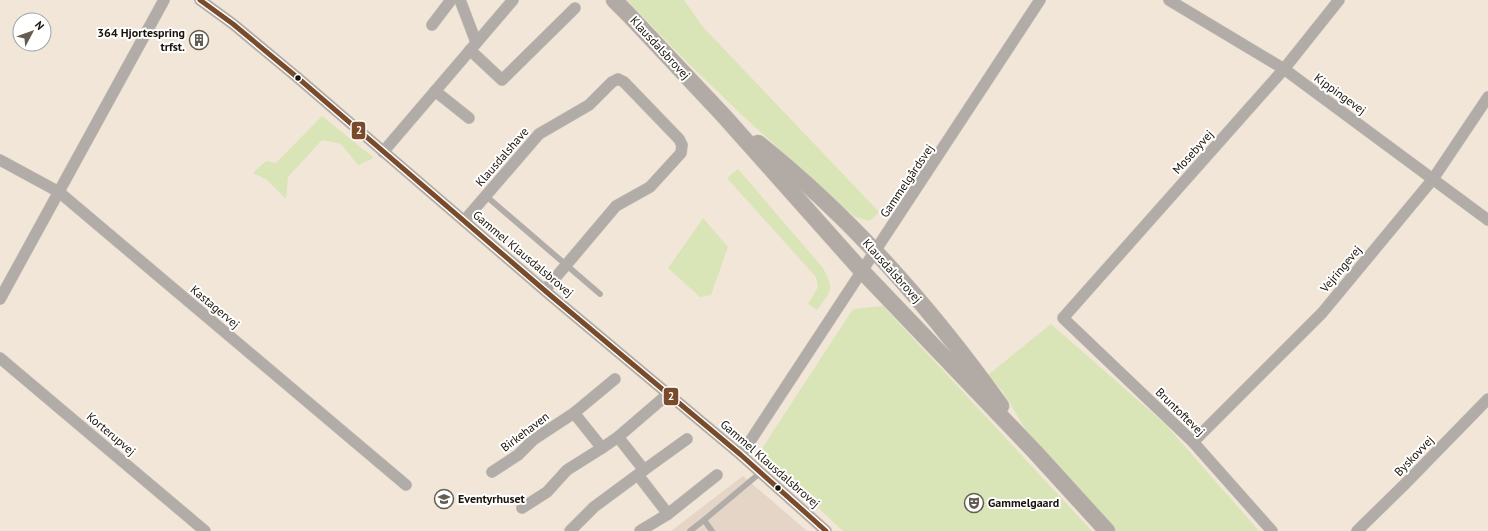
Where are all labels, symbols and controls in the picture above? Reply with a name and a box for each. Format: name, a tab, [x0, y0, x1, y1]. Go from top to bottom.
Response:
north arrow	[12, 12, 52, 52]
street label: Klausdalsbrovej	[627, 13, 693, 82]
text: N	[32, 18, 47, 33]
place label: 364 Hjortespring trfst.	[97, 25, 185, 54]
building icon: 364 Hjortespring trfst.	[188, 29, 210, 51]
street label: Kippingevej	[1311, 70, 1369, 117]
unlabelled marker	[293, 73, 303, 83]
line badge: 2	[351, 121, 366, 140]
text: 2	[356, 123, 362, 137]
street label: Klausdalshave	[472, 124, 531, 189]
street label: Mosebyvej	[1169, 127, 1216, 177]
street label: Gammelgårdsvej	[877, 141, 937, 220]
street label: Gammel Klausdalsbrovej	[470, 207, 577, 300]
street label: Klausdalsbrovej	[860, 236, 925, 306]
street label: Vejringevej	[1316, 242, 1365, 296]
street label: Kastagervej	[188, 282, 243, 332]
street label: Bruntoftevej	[1153, 384, 1208, 439]
line badge: 2	[663, 387, 679, 406]
text: 2	[668, 389, 674, 403]
street label: Korterupvej	[84, 409, 139, 458]
street label: Birkehaven	[497, 409, 552, 455]
street label: Gammel Klausdalsbrovej	[718, 416, 823, 511]
street label: Byskovvej	[1391, 432, 1437, 479]
unlabelled marker	[773, 483, 783, 493]
school or university icon: Eventyrhuset	[433, 488, 455, 510]
place label: Eventyrhuset	[458, 491, 526, 506]
theatre icon: Gammelgaard	[963, 492, 985, 514]
place label: Gammelgaard	[988, 495, 1059, 510]

